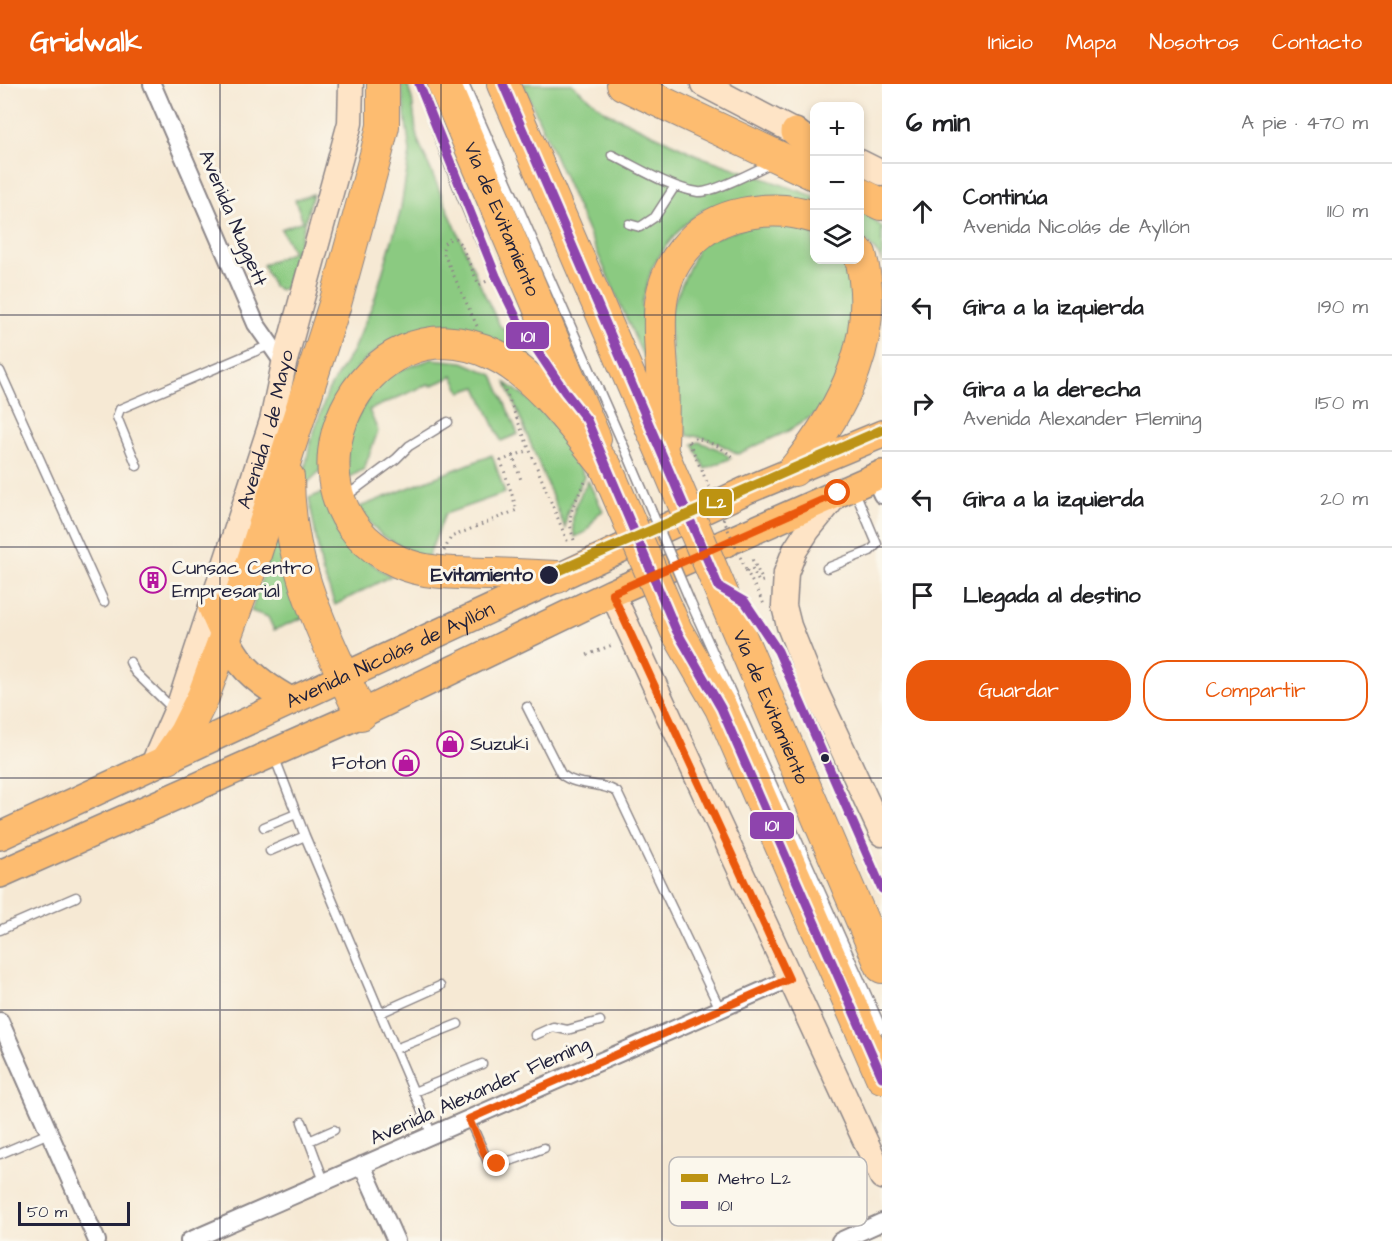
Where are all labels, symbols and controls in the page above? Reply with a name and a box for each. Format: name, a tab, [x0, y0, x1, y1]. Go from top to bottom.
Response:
text: Gridwalk	[30, 23, 142, 62]
text: Inicio	[988, 28, 1033, 57]
text: Mapa	[1066, 28, 1116, 57]
text: Nosotros	[1149, 28, 1239, 57]
text: Contacto	[1272, 28, 1362, 57]
map controls	[810, 102, 864, 264]
button: +	[810, 102, 864, 156]
text: 6 min	[906, 105, 970, 141]
text: A pie · 470 m	[1241, 109, 1368, 137]
street label: Vía de Evitamiento	[456, 138, 547, 301]
street label: Avenida Nuggett	[191, 145, 274, 291]
button: −	[810, 156, 864, 210]
text: Continúa	[963, 182, 1048, 213]
icon: ahead	[906, 195, 939, 228]
text: 110 m	[1327, 197, 1368, 225]
button: layers	[810, 210, 864, 264]
text: Avenida Nicolás de Ayllón	[963, 213, 1190, 241]
icon: left	[906, 291, 939, 324]
text: Gira a la izquierda	[963, 292, 1144, 323]
text: 190 m	[1318, 293, 1368, 321]
line badge: 101	[505, 321, 550, 350]
text: 101	[521, 326, 536, 348]
street label: Avenida 1 de Mayo	[230, 347, 301, 513]
text: Gira a la derecha	[963, 374, 1140, 405]
icon: right	[906, 387, 939, 420]
text: 150 m	[1315, 389, 1368, 417]
text: Avenida Alexander Fleming	[963, 405, 1202, 433]
route start	[824, 479, 850, 505]
icon: left	[906, 483, 939, 516]
text: Gira a la izquierda	[963, 484, 1144, 515]
text: 20 m	[1320, 485, 1368, 513]
line badge: L2	[698, 488, 733, 517]
text: L2	[706, 492, 727, 514]
place label: Cunsac Centro Empresarial	[172, 554, 313, 605]
place label: Evitamiento	[431, 561, 534, 589]
marker: Evitamiento	[538, 564, 560, 586]
building icon: Cunsac Centro Empresarial	[138, 565, 168, 595]
icon: arrive	[906, 579, 939, 612]
text: Llegada al destino	[963, 580, 1141, 611]
street label: Avenida Nicolás de Ayllón	[281, 595, 499, 716]
street label: Vía de Evitamiento	[725, 626, 816, 789]
button: Guardar	[906, 660, 1131, 721]
button: Compartir	[1143, 660, 1368, 721]
shop icon: Suzuki	[435, 729, 465, 759]
place label: Suzuki	[470, 730, 528, 758]
shop icon: Foton	[391, 748, 421, 778]
place label: Foton	[332, 749, 386, 777]
unlabelled marker	[819, 752, 831, 764]
line badge: 101	[749, 811, 795, 840]
text: 101	[765, 815, 780, 837]
street label: Avenida Alexander Fleming	[365, 1030, 595, 1153]
route end	[483, 1150, 509, 1176]
legend	[669, 1157, 867, 1226]
text: Metro L2	[718, 1168, 791, 1190]
text: 101	[718, 1195, 732, 1217]
scale bar	[18, 1199, 130, 1226]
text: 50 m	[27, 1201, 67, 1223]

